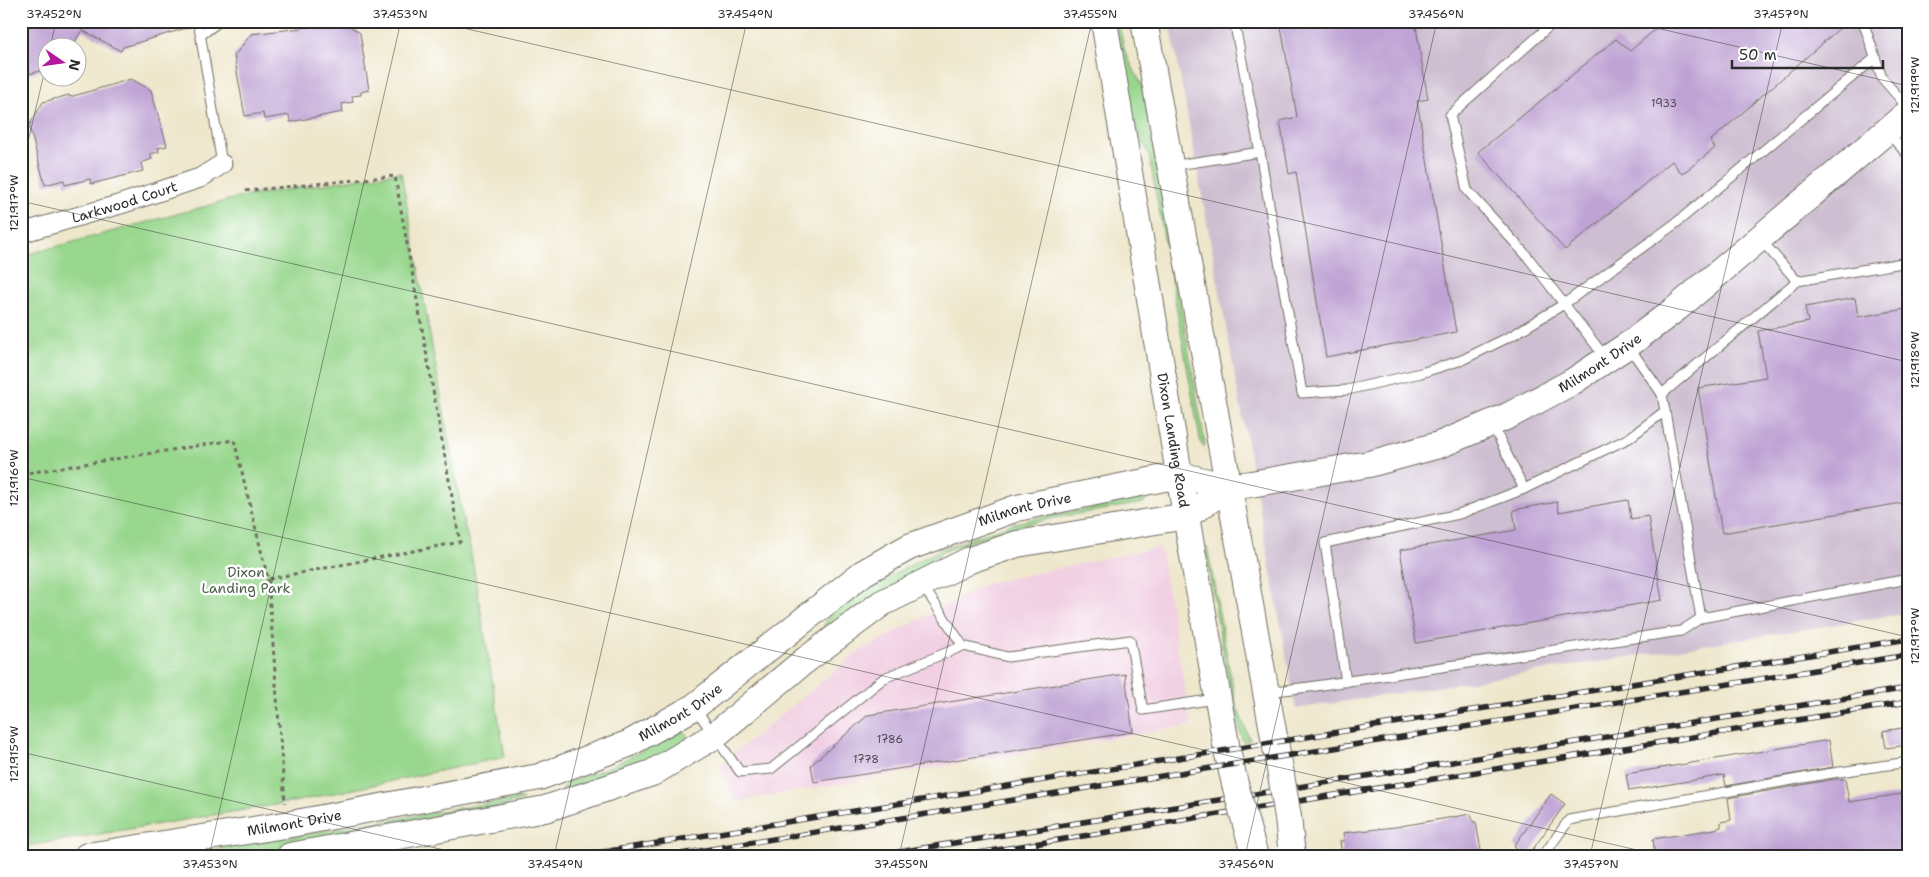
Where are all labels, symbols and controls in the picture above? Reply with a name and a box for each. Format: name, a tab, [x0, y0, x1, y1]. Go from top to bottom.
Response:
text: 37.452°N	[26, 6, 82, 22]
text: 37.453°N	[372, 6, 428, 22]
text: 37.454°N	[717, 6, 773, 22]
text: 37.455°N	[1063, 6, 1117, 22]
text: 37.456°N	[1408, 6, 1464, 22]
text: 37.457°N	[1753, 6, 1809, 22]
north arrow	[38, 38, 88, 88]
scale bar	[1732, 38, 1883, 70]
text: 50 m	[1739, 45, 1777, 65]
text: 121.919°W	[1907, 56, 1923, 114]
text: N	[65, 57, 85, 72]
house number: 1933	[1651, 96, 1677, 111]
text: 121.917°W	[6, 174, 22, 232]
street label: Larkwood Court	[69, 177, 180, 227]
street label: Milmont Drive	[1555, 329, 1645, 397]
text: 121.918°W	[1907, 331, 1923, 389]
street label: Dixon Landing Road	[1153, 371, 1194, 509]
text: 121.916°W	[6, 449, 22, 507]
street label: Milmont Drive	[976, 488, 1073, 530]
park label: Dixon Landing Park	[201, 563, 291, 597]
text: 121.917°W	[1907, 607, 1923, 665]
street label: Milmont Drive	[635, 679, 726, 745]
text: 121.915°W	[6, 726, 22, 782]
house number: 1786	[877, 732, 903, 747]
house number: 1778	[853, 752, 879, 767]
street label: Milmont Drive	[246, 806, 343, 840]
text: 37.453°N	[182, 856, 238, 872]
text: 37.454°N	[527, 856, 583, 872]
text: 37.455°N	[874, 856, 928, 872]
text: 37.456°N	[1218, 856, 1274, 872]
text: 37.457°N	[1563, 856, 1619, 872]

